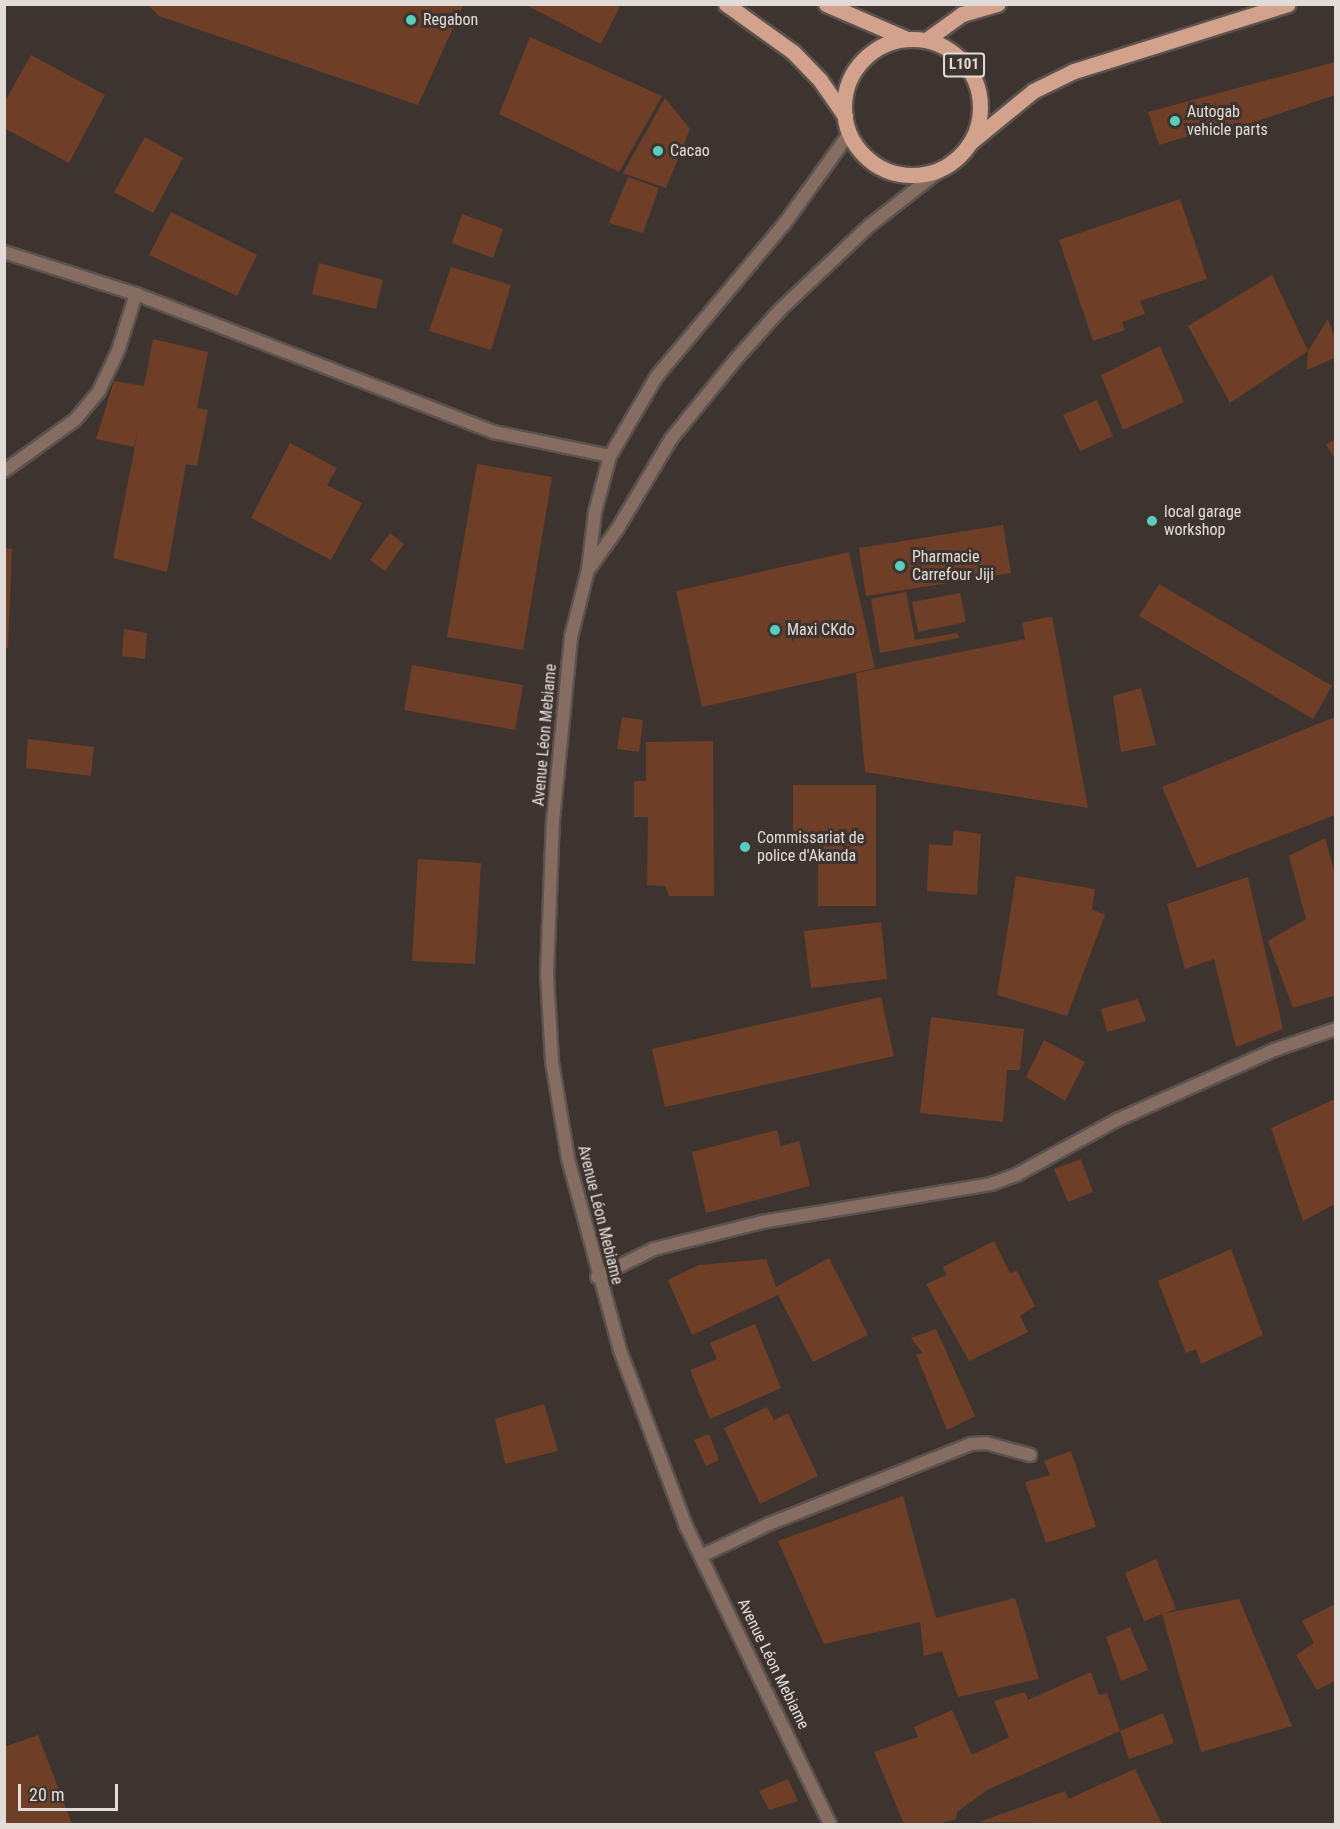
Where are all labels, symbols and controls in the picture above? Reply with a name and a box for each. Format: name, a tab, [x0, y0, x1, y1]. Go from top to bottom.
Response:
place label: Regabon	[423, 10, 478, 30]
marker: Regabon	[404, 13, 418, 27]
road number: L101	[943, 53, 985, 77]
place label: Autogab vehicle parts	[1187, 102, 1268, 140]
marker: Autogab vehicle parts	[1168, 114, 1182, 128]
place label: Cacao	[670, 141, 710, 161]
marker: Cacao	[651, 144, 665, 158]
place label: local garage workshop	[1164, 502, 1241, 540]
marker: local garage workshop	[1145, 514, 1159, 528]
place label: Pharmacie Carrefour Jiji	[912, 547, 994, 585]
marker: Pharmacie Carrefour Jiji	[893, 559, 907, 573]
place label: Maxi CKdo	[787, 620, 855, 640]
marker: Maxi CKdo	[768, 623, 782, 637]
street label: Avenue Léon Mebiame	[529, 663, 561, 807]
place label: Commissariat de police d'Akanda	[757, 828, 864, 866]
marker: Commissariat de police d'Akanda	[738, 840, 752, 854]
street label: Avenue Léon Mebiame	[573, 1143, 627, 1287]
street label: Avenue Léon Mebiame	[733, 1596, 813, 1732]
scale bar	[21, 1772, 122, 1810]
text: 20 m	[29, 1784, 64, 1805]

